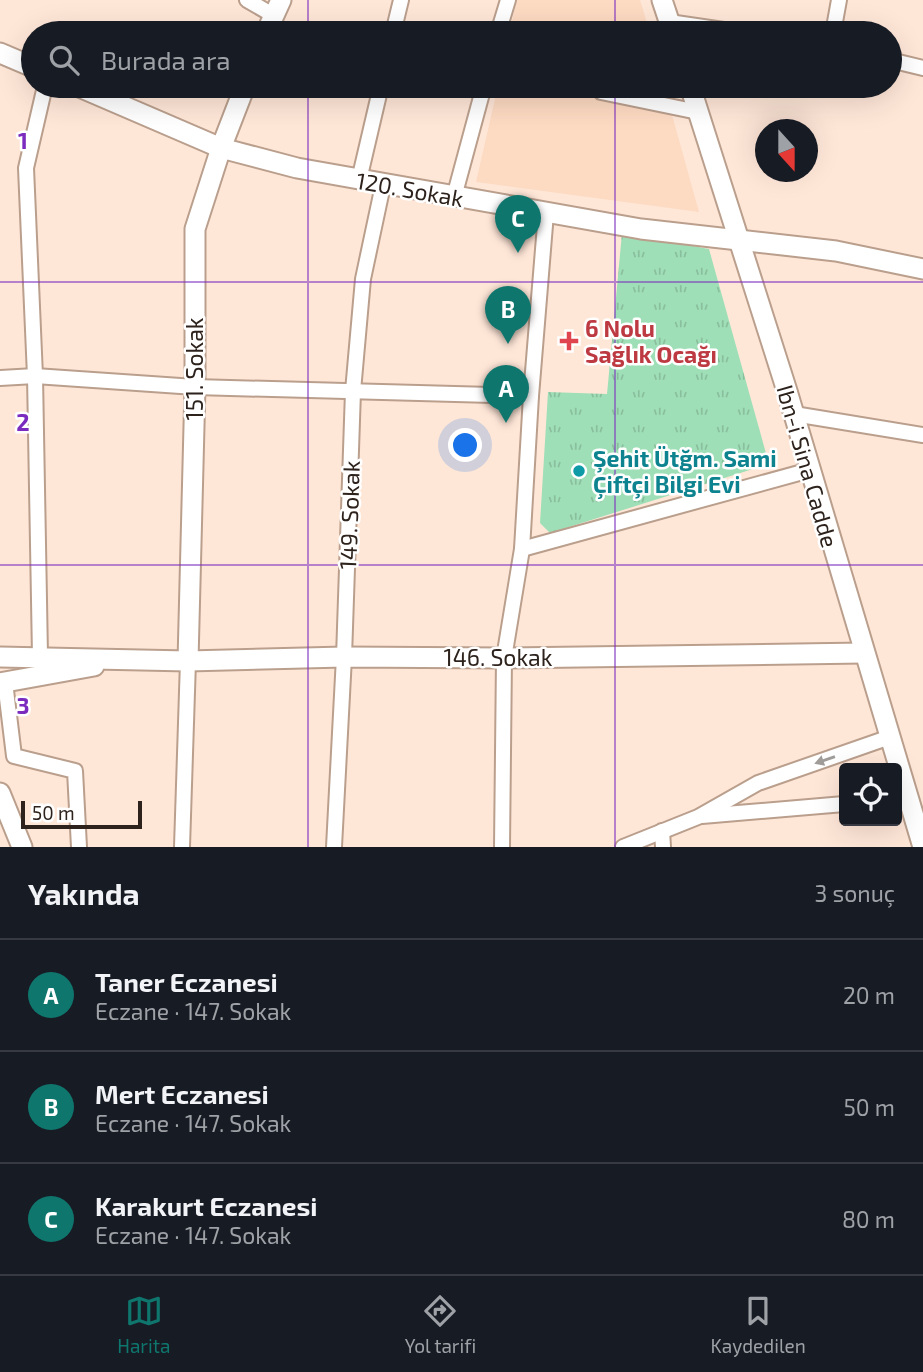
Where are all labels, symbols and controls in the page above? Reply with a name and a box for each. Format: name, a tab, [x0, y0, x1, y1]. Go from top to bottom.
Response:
search box	[21, 21, 902, 98]
icon: search	[45, 41, 83, 79]
text: Burada ara	[101, 44, 231, 75]
north arrow	[755, 119, 818, 182]
text: 1	[18, 126, 28, 154]
street label: 120. Sokak	[354, 166, 466, 212]
pin: C	[495, 195, 541, 253]
pin: B	[485, 286, 531, 344]
place label: 6 Nolu Sağlık Ocağı	[585, 314, 717, 368]
street label: 151. Sokak	[180, 317, 208, 421]
marker: 6 Nolu Sağlık Ocağı	[559, 331, 579, 351]
pin: A	[483, 365, 529, 423]
street label: Ibn-i Sina Cadde	[771, 381, 845, 551]
text: 2	[16, 408, 30, 436]
your location	[448, 428, 482, 462]
place label: Şehit Ütğm. Sami Çiftçi Bilgi Evi	[593, 444, 777, 500]
street label: 149. Sokak	[333, 460, 365, 570]
marker: Şehit Ütğm. Sami Çiftçi Bilgi Evi	[571, 463, 587, 479]
street label: 146. Sokak	[444, 643, 553, 671]
text: 3	[16, 691, 30, 719]
one-way arrow	[815, 755, 836, 765]
map controls	[839, 763, 902, 826]
button: locate	[839, 763, 902, 826]
scale bar	[21, 798, 142, 830]
text: 50 m	[32, 801, 75, 824]
text: Yakında	[28, 875, 140, 911]
text: 3 sonuç	[815, 879, 895, 907]
text: Taner Eczanesi	[95, 966, 278, 997]
text: A	[43, 981, 59, 1009]
text: 20 m	[843, 981, 895, 1009]
text: Eczane · 147. Sokak	[95, 997, 291, 1025]
text: Mert Eczanesi	[95, 1078, 269, 1109]
text: B	[44, 1093, 58, 1121]
text: 50 m	[844, 1093, 895, 1121]
text: Eczane · 147. Sokak	[95, 1109, 291, 1137]
text: Karakurt Eczanesi	[95, 1190, 317, 1221]
text: C	[44, 1205, 58, 1233]
text: 80 m	[842, 1205, 895, 1233]
text: Eczane · 147. Sokak	[95, 1221, 291, 1249]
tab: Harita	[117, 1292, 170, 1357]
tab: Yol tarifi	[405, 1292, 476, 1357]
tab: Kaydedilen	[711, 1292, 806, 1357]

